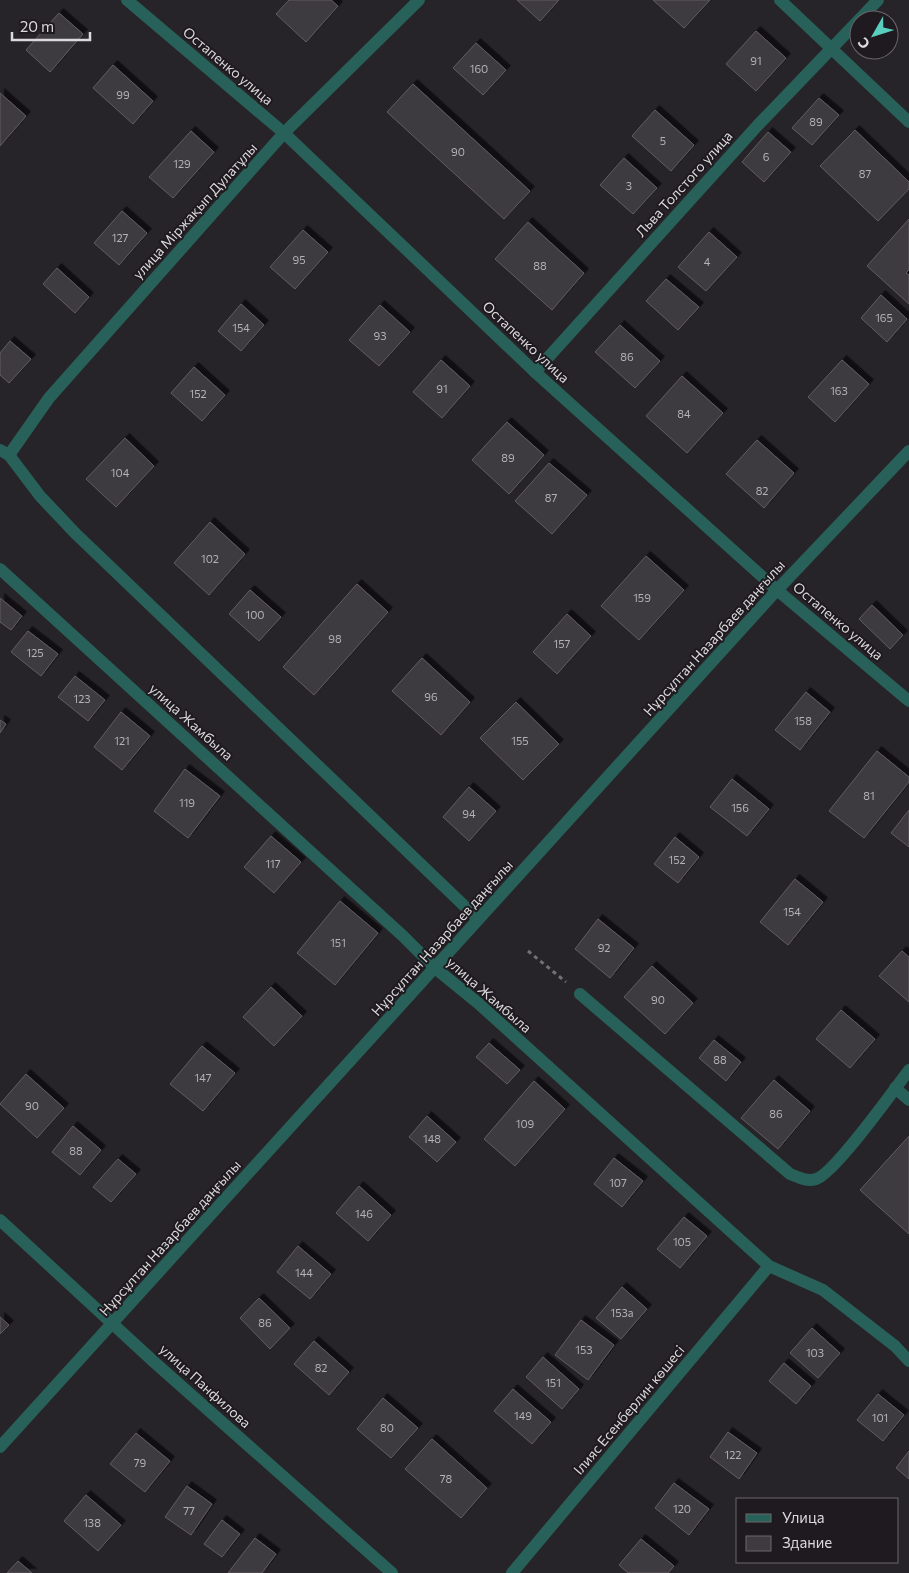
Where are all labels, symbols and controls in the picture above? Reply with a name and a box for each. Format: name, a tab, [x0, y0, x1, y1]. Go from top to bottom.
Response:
scale bar	[12, 10, 90, 42]
north arrow	[849, 10, 899, 60]
text: 20 m	[20, 17, 54, 35]
street label: Остапенко улица	[180, 23, 277, 108]
text: С	[854, 34, 873, 53]
house number: 91	[750, 54, 762, 67]
house number: 160	[470, 62, 488, 75]
house number: 99	[116, 88, 130, 101]
house number: 89	[809, 115, 823, 128]
street label: Льва Толстого улица	[632, 127, 736, 240]
house number: 5	[660, 134, 666, 147]
street label: улица Міржақып Дулатұлы	[129, 139, 260, 282]
house number: 90	[451, 145, 465, 158]
house number: 6	[763, 150, 770, 163]
house number: 129	[173, 157, 191, 170]
house number: 87	[859, 167, 871, 180]
house number: 3	[626, 179, 632, 192]
house number: 127	[112, 231, 128, 244]
house number: 95	[293, 253, 306, 266]
house number: 4	[704, 255, 711, 268]
house number: 88	[533, 259, 547, 272]
street label: Остапенко улица	[480, 297, 573, 386]
house number: 165	[875, 311, 893, 324]
house number: 154	[232, 321, 250, 334]
house number: 93	[374, 329, 386, 342]
house number: 86	[620, 350, 634, 363]
house number: 91	[436, 382, 448, 395]
house number: 163	[830, 384, 848, 397]
house number: 152	[189, 387, 207, 400]
house number: 84	[677, 407, 691, 420]
house number: 89	[501, 451, 515, 464]
house number: 104	[111, 466, 130, 479]
house number: 82	[756, 484, 768, 497]
house number: 87	[545, 491, 557, 504]
house number: 102	[201, 552, 219, 565]
street label: Нұрсұлтан Назарбаев даңғылы	[639, 556, 788, 719]
street label: Остапенко улица	[790, 578, 887, 663]
house number: 159	[633, 591, 651, 604]
house number: 100	[245, 608, 265, 621]
house number: 98	[328, 632, 342, 645]
house number: 157	[554, 637, 571, 650]
house number: 125	[26, 646, 44, 659]
street label: улица Жамбыла	[146, 680, 237, 764]
house number: 96	[424, 690, 438, 703]
house number: 123	[73, 692, 91, 705]
house number: 158	[794, 714, 812, 727]
house number: 121	[114, 734, 130, 747]
house number: 155	[511, 734, 529, 747]
house number: 81	[863, 789, 875, 802]
house number: 119	[179, 796, 195, 809]
house number: 156	[731, 801, 749, 814]
house number: 94	[462, 807, 476, 820]
house number: 152	[668, 853, 686, 866]
street label: Нұрсұлтан Назарбаев даңғылы	[367, 856, 516, 1019]
house number: 117	[265, 857, 281, 870]
house number: 154	[783, 905, 801, 918]
house number: 151	[330, 936, 346, 949]
house number: 92	[598, 941, 610, 954]
street label: улица Жамбыла	[444, 953, 535, 1036]
house number: 90	[651, 993, 665, 1006]
house number: 88	[713, 1053, 727, 1066]
house number: 147	[195, 1071, 212, 1084]
house number: 90	[25, 1099, 39, 1112]
house number: 86	[769, 1107, 783, 1120]
house number: 109	[516, 1117, 535, 1130]
house number: 148	[423, 1132, 441, 1145]
house number: 88	[69, 1144, 83, 1157]
street label: Нұрсұлтан Назарбаев даңғылы	[95, 1156, 244, 1319]
house number: 107	[609, 1176, 627, 1189]
house number: 146	[355, 1207, 373, 1220]
house number: 105	[673, 1235, 691, 1248]
house number: 144	[295, 1266, 313, 1279]
house number: 153а	[610, 1306, 634, 1319]
house number: 86	[258, 1316, 272, 1329]
street label: улица Панфилова	[156, 1340, 254, 1431]
street label: Ілияс Есенберлин көшесі	[570, 1342, 688, 1478]
house number: 153	[575, 1343, 593, 1356]
house number: 103	[806, 1346, 824, 1359]
house number: 82	[315, 1361, 327, 1374]
house number: 151	[545, 1376, 561, 1389]
house number: 149	[514, 1409, 532, 1422]
house number: 101	[872, 1411, 888, 1424]
house number: 80	[380, 1421, 394, 1434]
house number: 122	[725, 1448, 741, 1461]
house number: 79	[134, 1456, 147, 1469]
house number: 78	[440, 1472, 453, 1485]
legend	[736, 1498, 899, 1563]
house number: 120	[673, 1502, 691, 1515]
house number: 77	[183, 1504, 195, 1517]
text: Улица	[782, 1508, 824, 1526]
house number: 138	[83, 1516, 101, 1529]
text: Здание	[782, 1533, 832, 1551]

